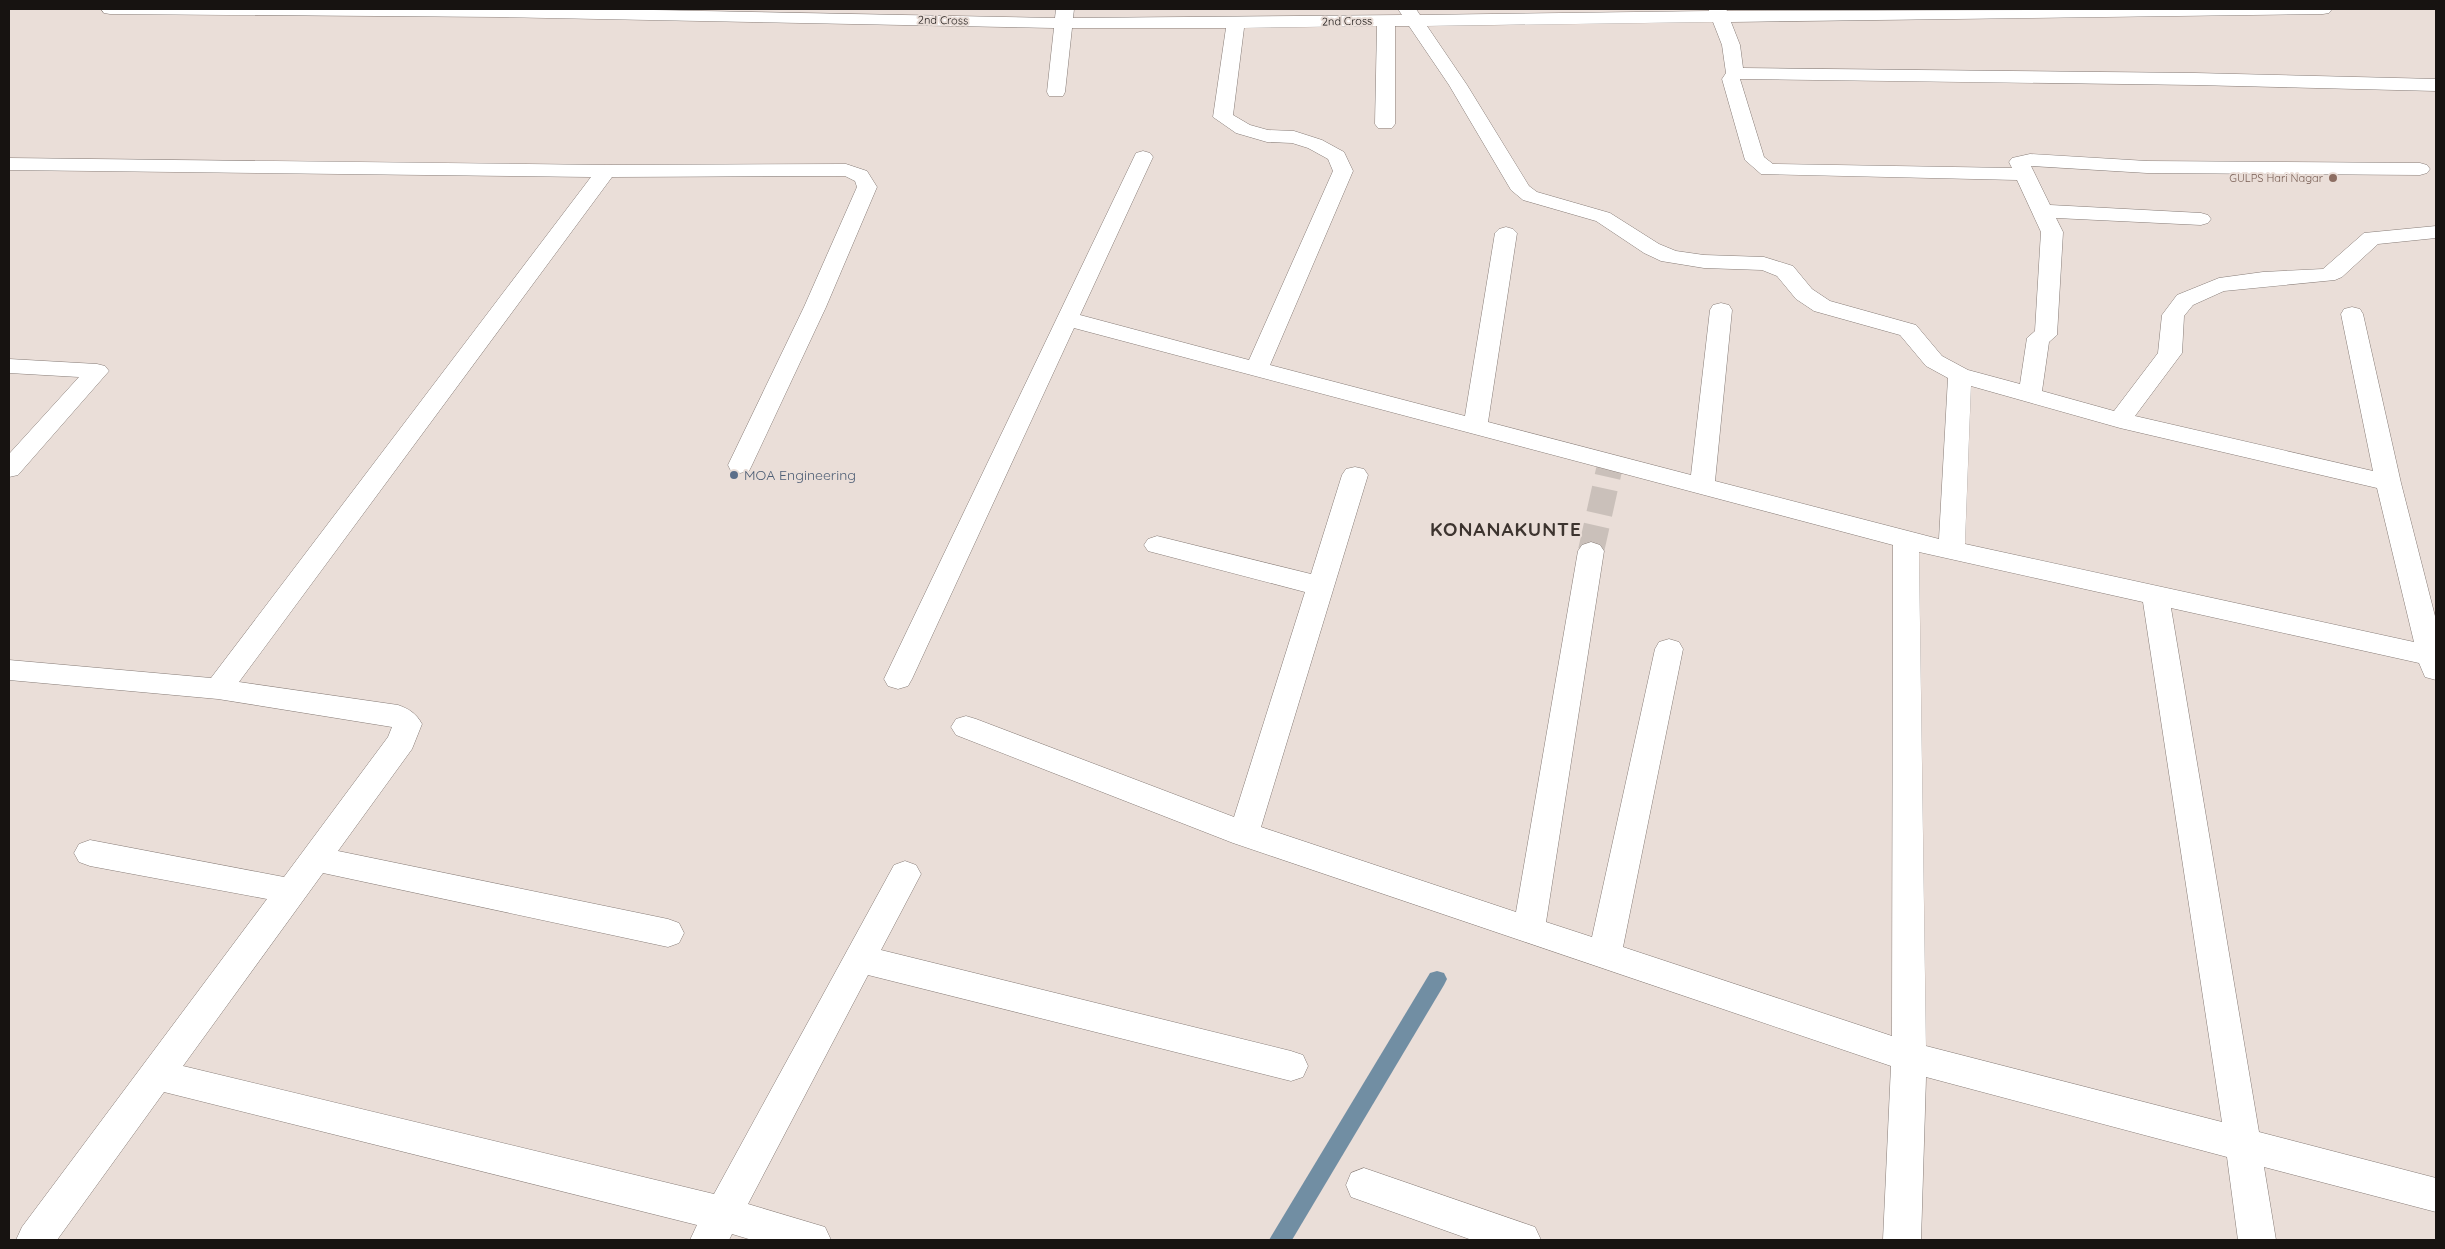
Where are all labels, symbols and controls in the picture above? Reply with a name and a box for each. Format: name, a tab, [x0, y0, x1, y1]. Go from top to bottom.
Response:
street label: 2nd Cross	[918, 13, 968, 27]
street label: 2nd Cross	[1322, 14, 1372, 28]
place label: GULPS Hari Nagar	[2229, 171, 2324, 185]
marker: GULPS Hari Nagar	[2327, 172, 2339, 184]
place label: MOA Engineering	[744, 466, 856, 484]
marker: MOA Engineering	[728, 469, 740, 481]
district label: KONANAKUNTE	[1430, 517, 1582, 541]

